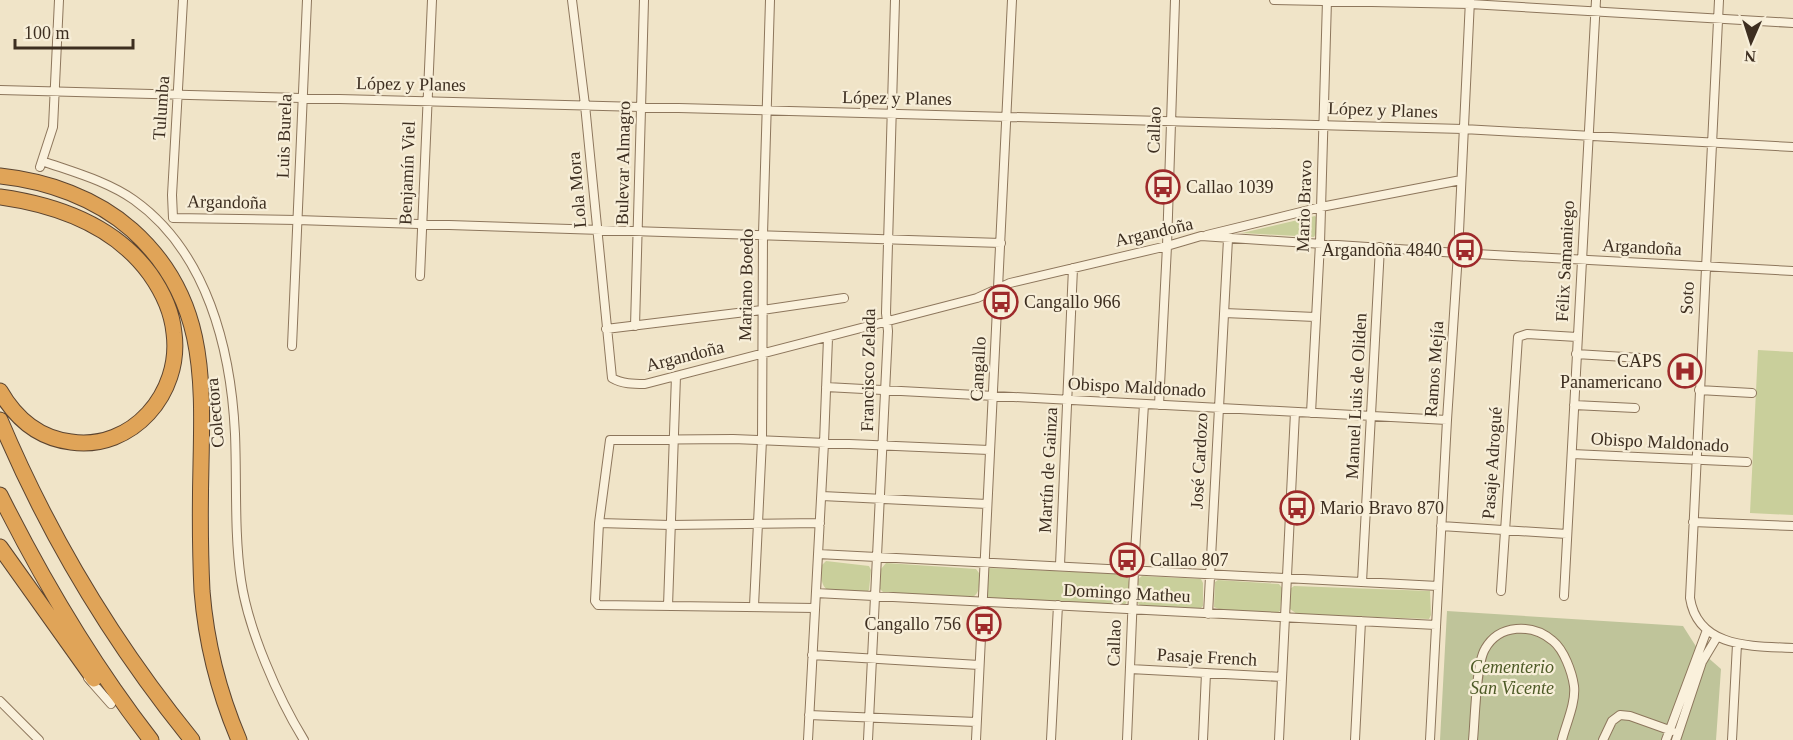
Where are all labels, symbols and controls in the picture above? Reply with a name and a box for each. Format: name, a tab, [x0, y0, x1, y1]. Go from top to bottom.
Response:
scale bar	[15, 12, 134, 50]
north arrow	[1721, 12, 1781, 72]
text: 100 m	[24, 23, 70, 43]
text: N	[1744, 48, 1756, 65]
street label: López y Planes	[356, 73, 466, 95]
street label: Tulumba	[149, 75, 173, 141]
street label: López y Planes	[842, 87, 952, 109]
street label: Luis Burela	[273, 93, 295, 179]
street label: López y Planes	[1328, 98, 1438, 122]
street label: Bulevar Almagro	[612, 101, 634, 225]
street label: Callao	[1143, 106, 1165, 154]
street label: Benjamín Viel	[395, 121, 419, 225]
street label: Lola Mora	[564, 151, 590, 229]
street label: Mario Bravo	[1292, 159, 1316, 253]
bus stop icon: Callao 1039	[1145, 169, 1181, 205]
place label: Callao 1039	[1186, 177, 1274, 197]
street label: Argandoña	[187, 191, 267, 213]
street label: Félix Samaniego	[1552, 200, 1578, 322]
street label: Argandoña	[1113, 213, 1195, 251]
street label: Mariano Boedo	[735, 229, 757, 341]
bus stop icon: Argandoña 4840	[1447, 232, 1483, 268]
street label: Argandoña	[1602, 235, 1682, 259]
place label: Argandoña 4840	[1322, 240, 1442, 260]
street label: Soto	[1676, 281, 1698, 315]
bus stop icon: Cangallo 966	[983, 284, 1019, 320]
place label: Cangallo 966	[1024, 292, 1121, 312]
street label: Francisco Zelada	[857, 308, 879, 432]
street label: Manuel Luis de Oliden	[1342, 312, 1370, 480]
street label: Ramos Mejía	[1421, 320, 1447, 418]
street label: Cangallo	[966, 336, 990, 402]
street label: Argandoña	[644, 337, 726, 375]
place label: CAPS Panamericano	[1560, 351, 1662, 392]
hospital icon: CAPS Panamericano	[1667, 353, 1703, 389]
street label: Obispo Maldonado	[1067, 373, 1207, 401]
street label: Colectora	[202, 377, 228, 449]
street label: Pasaje Adrogué	[1478, 406, 1506, 520]
street label: Martín de Gainza	[1035, 407, 1061, 533]
street label: José Cardozo	[1186, 412, 1212, 510]
street label: Obispo Maldonado	[1590, 428, 1730, 456]
bus stop icon: Mario Bravo 870	[1279, 490, 1315, 526]
place label: Mario Bravo 870	[1320, 498, 1444, 518]
bus stop icon: Callao 807	[1109, 542, 1145, 578]
place label: Callao 807	[1150, 550, 1229, 570]
street label: Domingo Matheu	[1063, 580, 1191, 606]
bus stop icon: Cangallo 756	[966, 606, 1002, 642]
place label: Cangallo 756	[865, 614, 961, 634]
street label: Callao	[1103, 619, 1125, 667]
street label: Pasaje French	[1156, 644, 1258, 670]
park label: Cementerio San Vicente	[1470, 657, 1554, 698]

